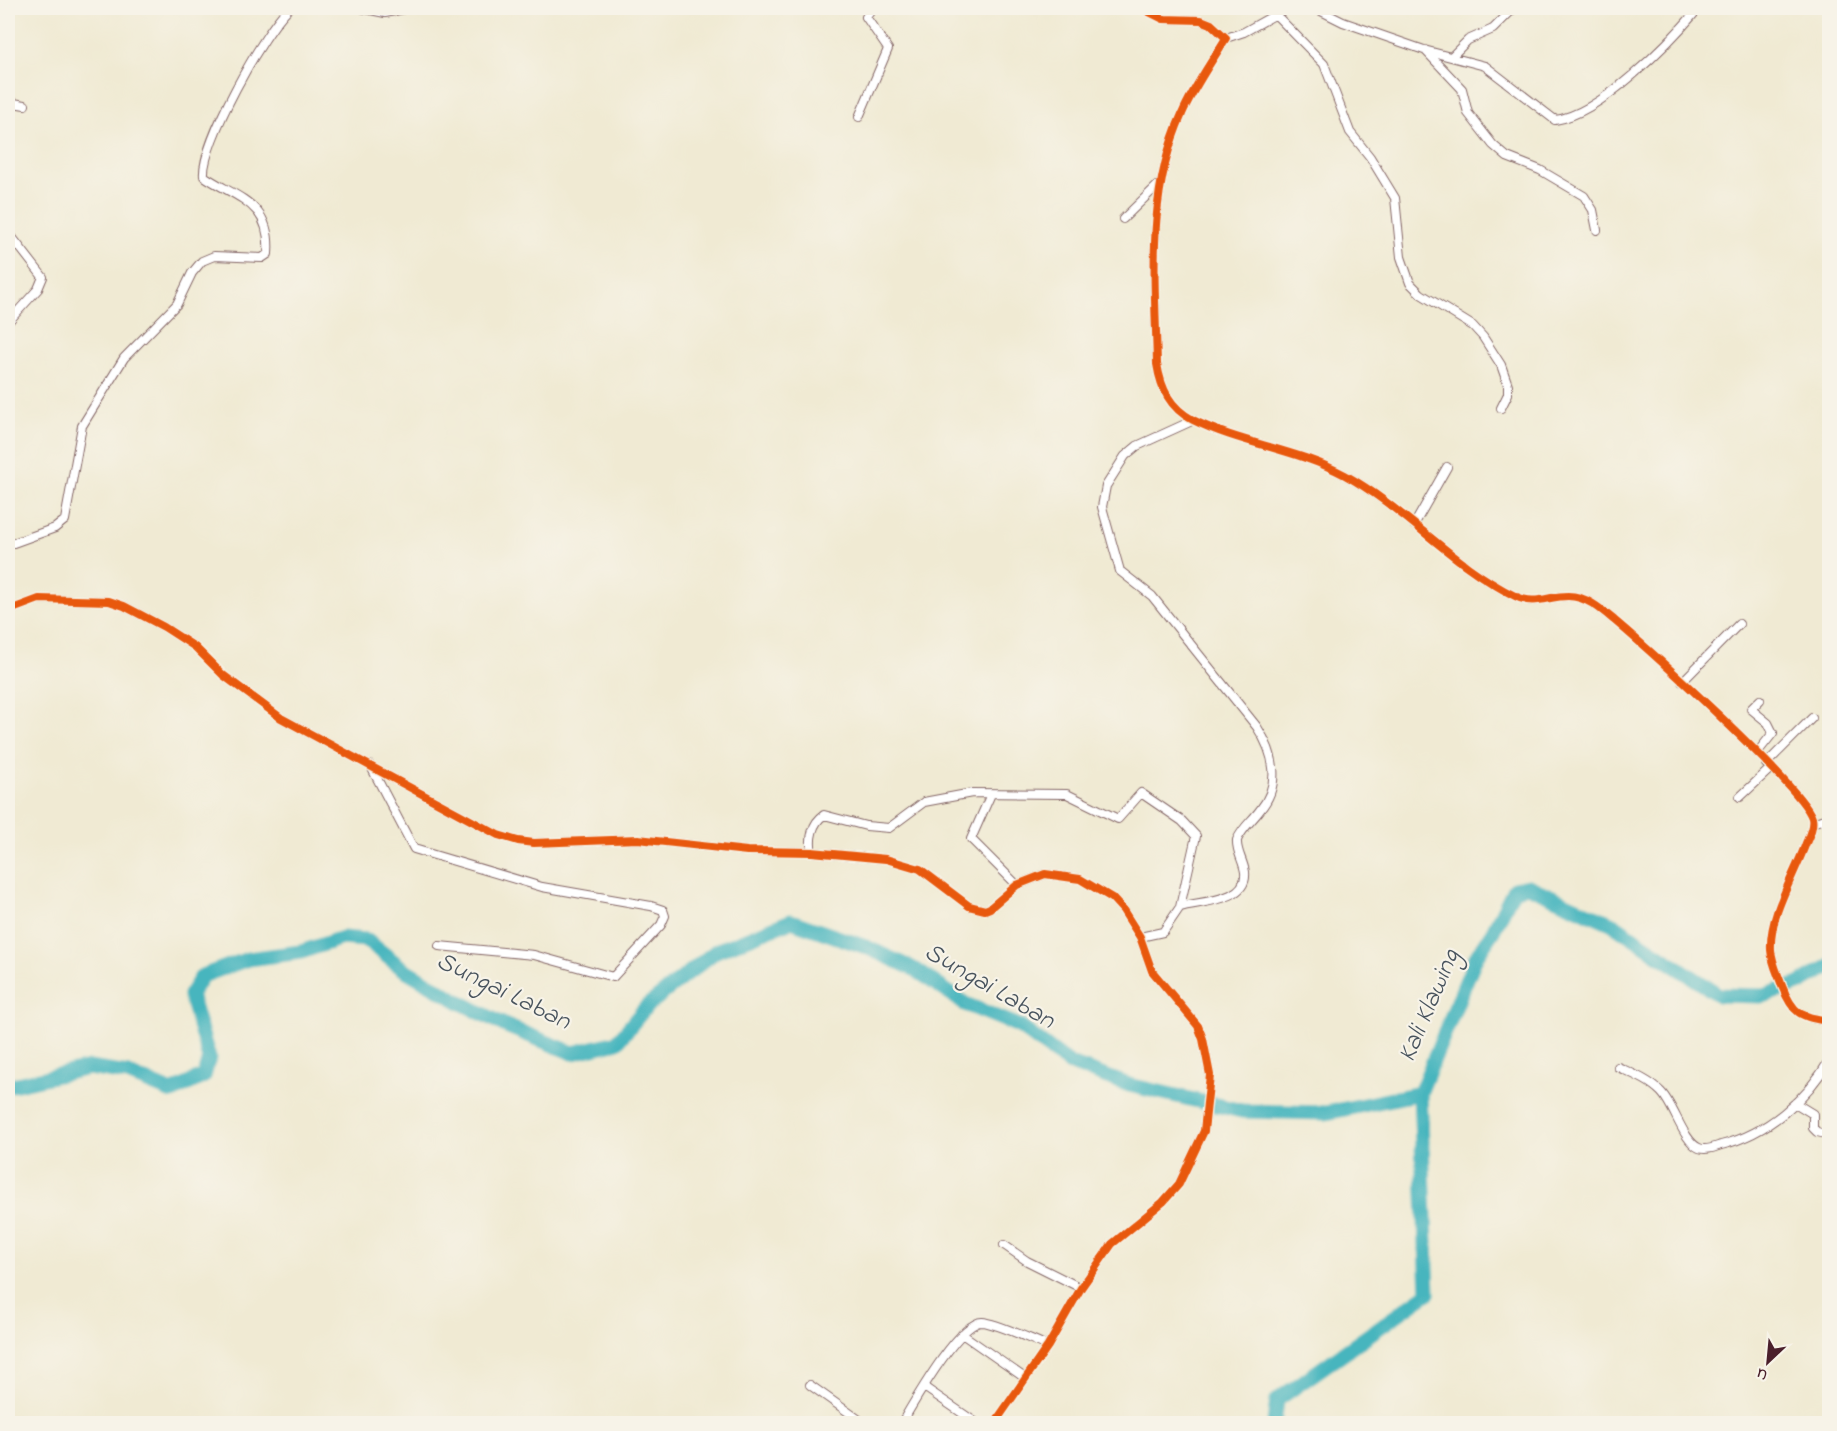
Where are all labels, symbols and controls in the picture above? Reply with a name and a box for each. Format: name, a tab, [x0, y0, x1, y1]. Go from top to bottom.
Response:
water label: Sungai Laban	[917, 934, 1063, 1040]
water label: Kali Klawing	[1389, 942, 1471, 1068]
water label: Sungai Laban	[429, 943, 578, 1041]
north arrow	[1738, 1332, 1798, 1392]
text: U	[1752, 1361, 1772, 1387]

